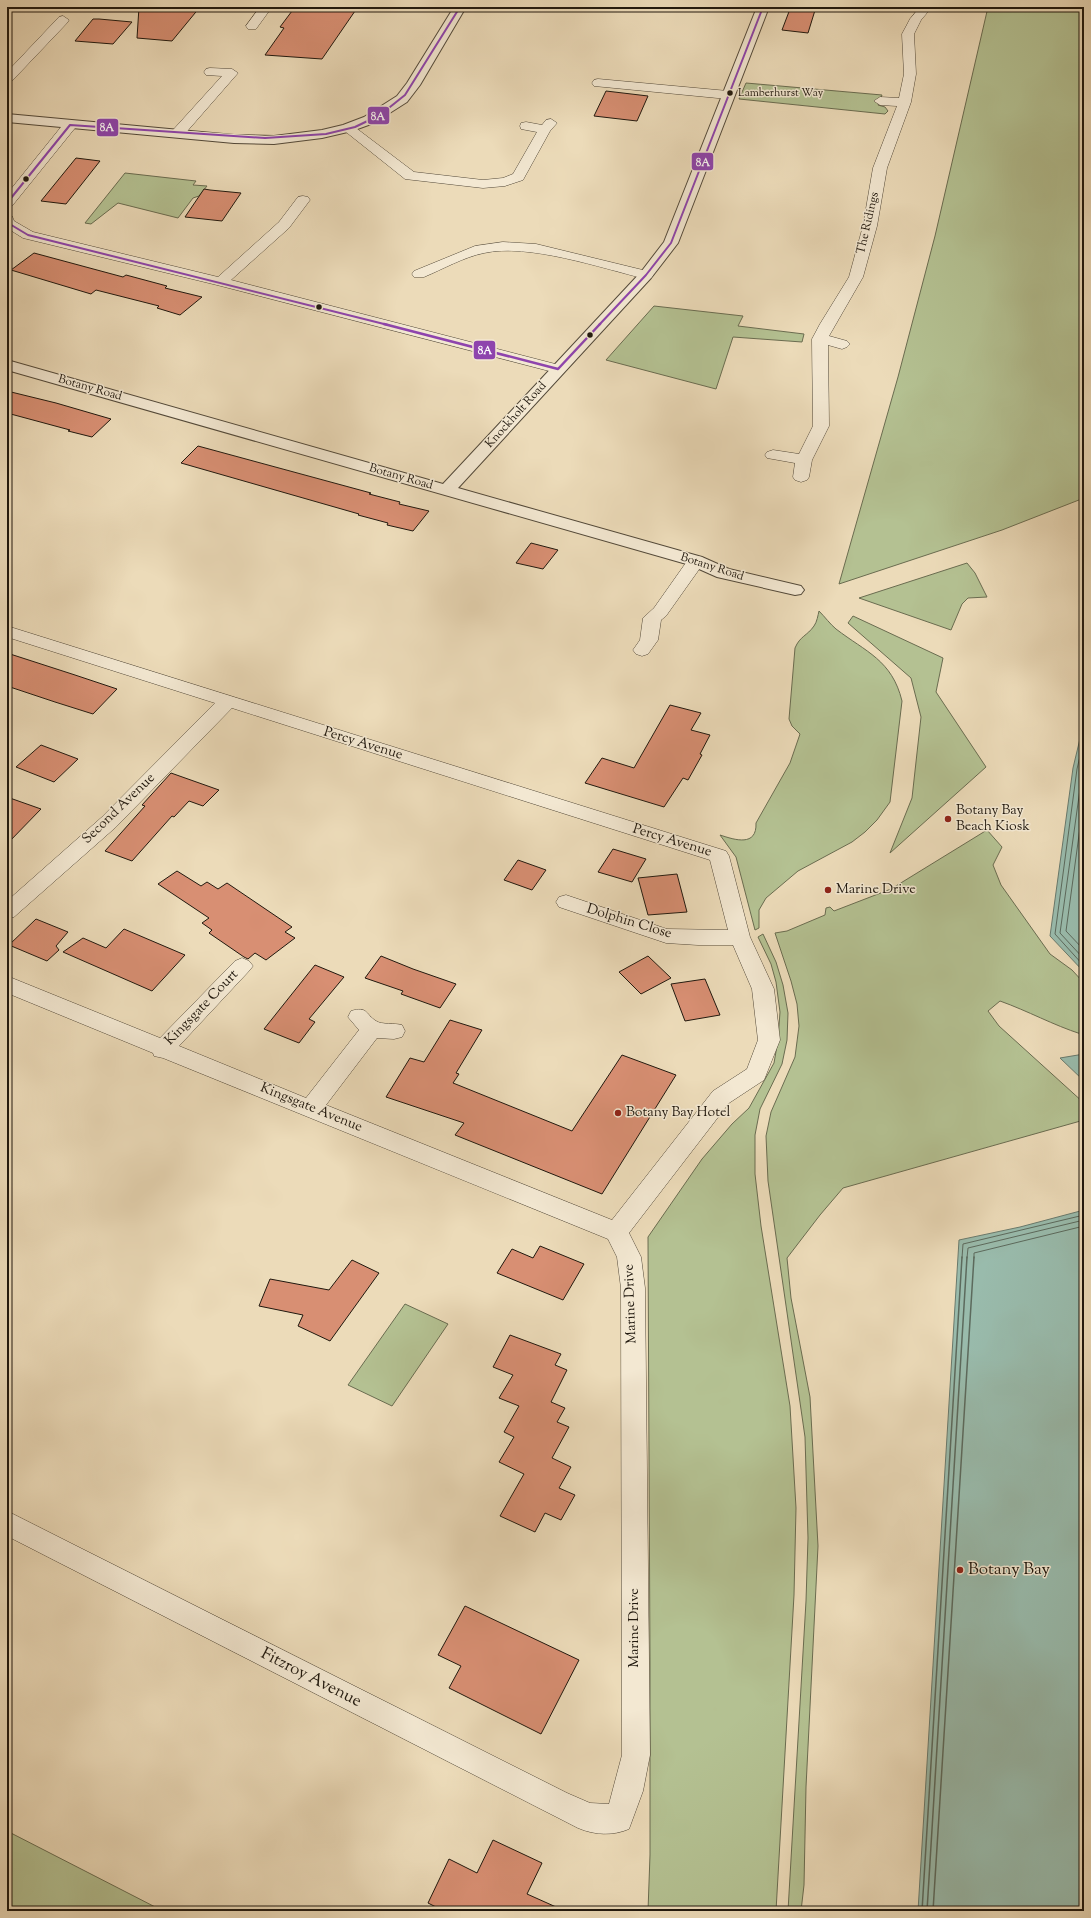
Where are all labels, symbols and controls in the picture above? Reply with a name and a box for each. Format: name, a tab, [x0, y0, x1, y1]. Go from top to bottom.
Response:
place label: Lamberhurst Way	[738, 85, 824, 101]
marker: Lamberhurst Way	[725, 88, 735, 98]
line badge: 8A	[367, 106, 390, 125]
text: 8A	[371, 109, 385, 125]
line badge: 8A	[96, 118, 119, 137]
text: 8A	[100, 120, 114, 136]
line badge: 8A	[691, 152, 714, 171]
text: 8A	[696, 155, 710, 171]
unlabelled marker	[21, 174, 31, 184]
street label: The Ridings	[852, 190, 884, 256]
unlabelled marker	[314, 302, 324, 312]
unlabelled marker	[585, 330, 595, 340]
line badge: 8A	[473, 340, 496, 360]
text: 8A	[478, 343, 492, 359]
street label: Botany Road	[56, 370, 124, 406]
street label: Knockholt Road	[481, 377, 551, 452]
street label: Botany Road	[367, 459, 435, 495]
street label: Botany Road	[678, 548, 746, 586]
street label: Percy Avenue	[321, 722, 405, 766]
street label: Second Avenue	[78, 769, 160, 849]
place label: Botany Bay Beach Kiosk	[956, 801, 1030, 837]
marker: Botany Bay Beach Kiosk	[943, 814, 953, 824]
street label: Percy Avenue	[630, 819, 714, 863]
place label: Marine Drive	[836, 880, 916, 900]
marker: Marine Drive	[823, 885, 833, 895]
street label: Dolphin Close	[584, 900, 674, 944]
street label: Kingsgate Court	[161, 965, 244, 1050]
street label: Kingsgate Avenue	[257, 1078, 365, 1138]
place label: Botany Bay Hotel	[626, 1103, 730, 1123]
marker: Botany Bay Hotel	[613, 1108, 623, 1118]
street label: Marine Drive	[620, 1264, 642, 1344]
place label: Botany Bay	[968, 1558, 1051, 1582]
marker: Botany Bay	[955, 1565, 965, 1575]
street label: Marine Drive	[625, 1588, 645, 1668]
street label: Fitzroy Avenue	[256, 1642, 366, 1714]

